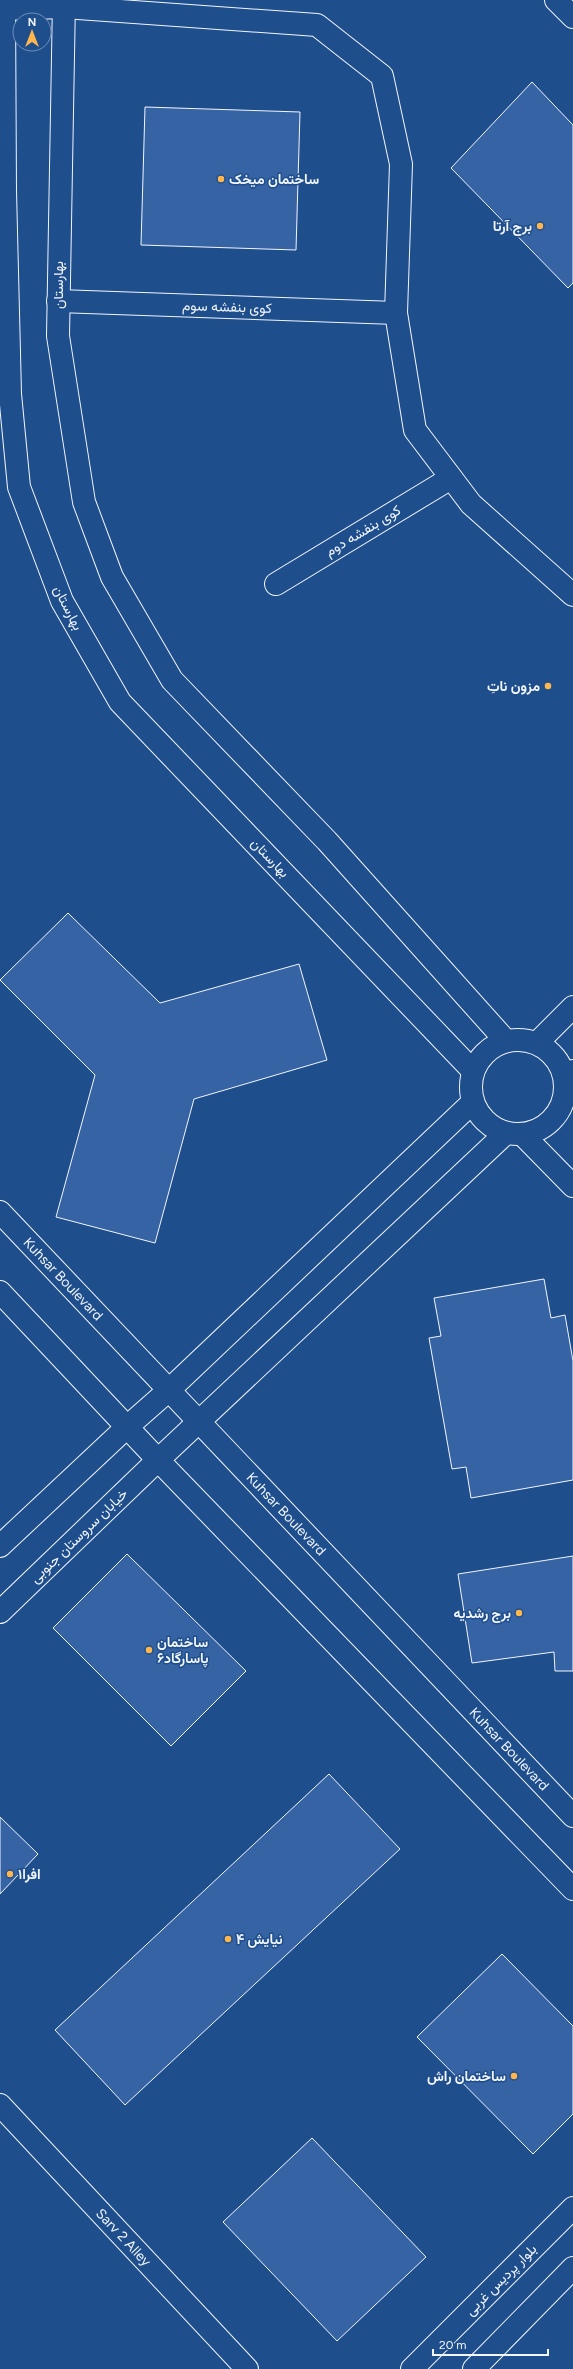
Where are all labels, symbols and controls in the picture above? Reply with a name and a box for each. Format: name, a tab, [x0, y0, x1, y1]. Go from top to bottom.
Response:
north arrow	[12, 12, 52, 52]
text: N	[28, 16, 36, 29]
place label: ساختمان میخک	[229, 171, 319, 188]
marker: ساختمان میخک	[216, 174, 226, 184]
place label: برج آرتا	[493, 218, 532, 236]
marker: برج آرتا	[535, 221, 545, 231]
street label: بهارستان	[50, 261, 67, 309]
street label: کوی بنفشه سوم	[182, 297, 272, 317]
street label: کوی بنفشه دوم	[322, 502, 404, 560]
street label: بهارستان	[50, 583, 86, 633]
place label: مزون ناتِ	[487, 678, 540, 695]
marker: مزون ناتِ	[543, 681, 553, 691]
street label: بهارستان	[247, 835, 293, 881]
street label: Kuhsar Boulevard	[20, 1234, 107, 1324]
street label: Kuhsar Boulevard	[243, 1469, 330, 1559]
street label: خیابان سروستان جنوبی	[27, 1485, 131, 1587]
place label: برج رشدیه	[454, 1605, 511, 1623]
marker: برج رشدیه	[514, 1608, 524, 1618]
place label: ساختمان پاسارگاد۶	[157, 1634, 208, 1668]
marker: ساختمان پاسارگاد۶	[144, 1645, 154, 1655]
street label: Kuhsar Boulevard	[466, 1704, 553, 1794]
place label: افرا۱	[18, 1866, 41, 1883]
marker: افرا۱	[5, 1869, 15, 1879]
place label: نیایش ۴	[236, 1931, 283, 1948]
marker: نیایش ۴	[223, 1934, 233, 1944]
place label: ساختمان راش	[427, 2068, 506, 2085]
marker: ساختمان راش	[509, 2071, 519, 2081]
street label: Sarv 2 Alley	[93, 2205, 155, 2270]
street label: بلوار پردیس غربی	[462, 2241, 541, 2320]
scale bar	[433, 2331, 548, 2357]
text: 20 m	[439, 2338, 467, 2352]

